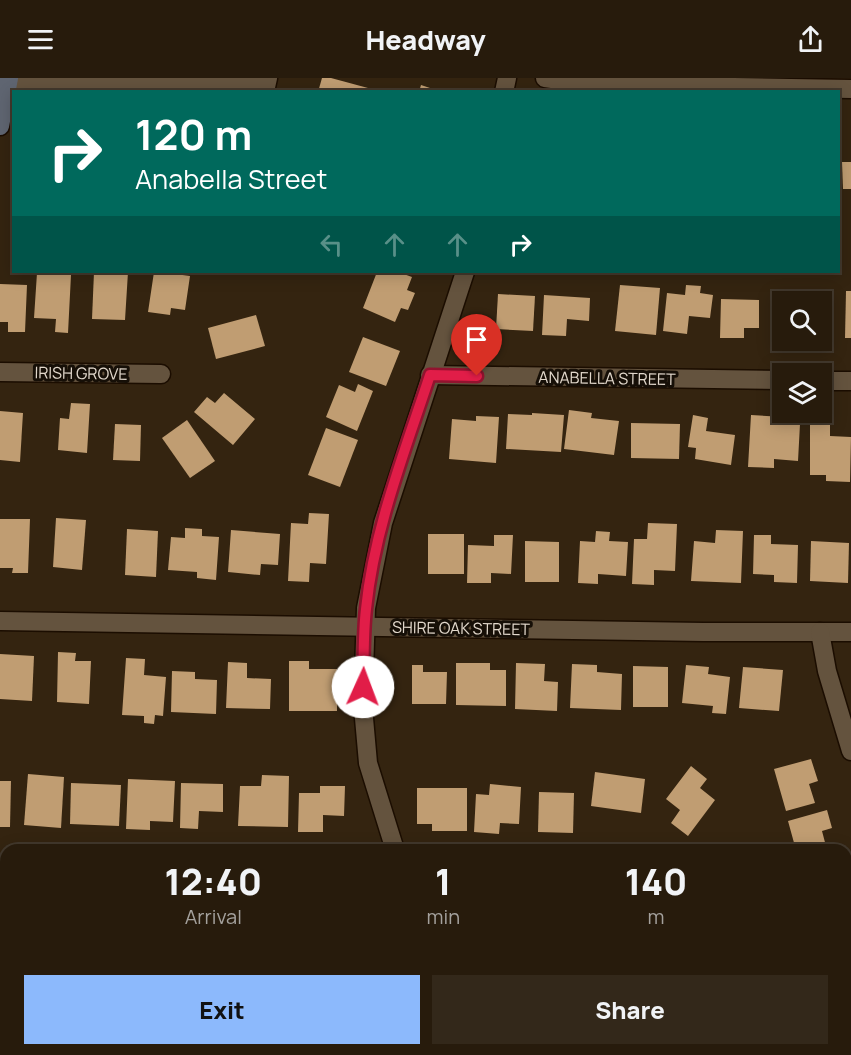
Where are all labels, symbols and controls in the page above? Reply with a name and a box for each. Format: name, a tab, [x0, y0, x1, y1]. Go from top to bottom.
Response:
text: Headway	[365, 21, 486, 58]
icon: menu	[24, 23, 57, 56]
icon: share	[794, 23, 827, 56]
text: 120 m	[135, 105, 252, 163]
icon: right	[36, 114, 114, 192]
text: Anabella Street	[135, 160, 327, 197]
icon: left	[315, 228, 348, 261]
icon: ahead	[378, 228, 411, 261]
icon: ahead	[441, 228, 474, 261]
icon: right	[504, 228, 537, 261]
map controls	[772, 291, 832, 423]
button: search	[772, 291, 832, 351]
pin	[451, 314, 502, 376]
icon: arrive	[460, 323, 493, 356]
street label: IRISH GROVE	[34, 361, 128, 385]
button: layers	[772, 363, 832, 423]
street label: ANABELLA STREET	[538, 366, 676, 390]
street label: SHIRE OAK STREET	[392, 616, 531, 640]
position arrow	[331, 655, 395, 719]
text: 12:40	[165, 857, 262, 906]
text: 1	[435, 857, 451, 906]
text: 140	[625, 857, 687, 906]
text: Arrival	[185, 903, 242, 930]
text: min	[427, 903, 460, 930]
text: m	[648, 903, 665, 930]
button: Exit	[24, 975, 420, 1044]
button: Share	[432, 975, 828, 1044]

